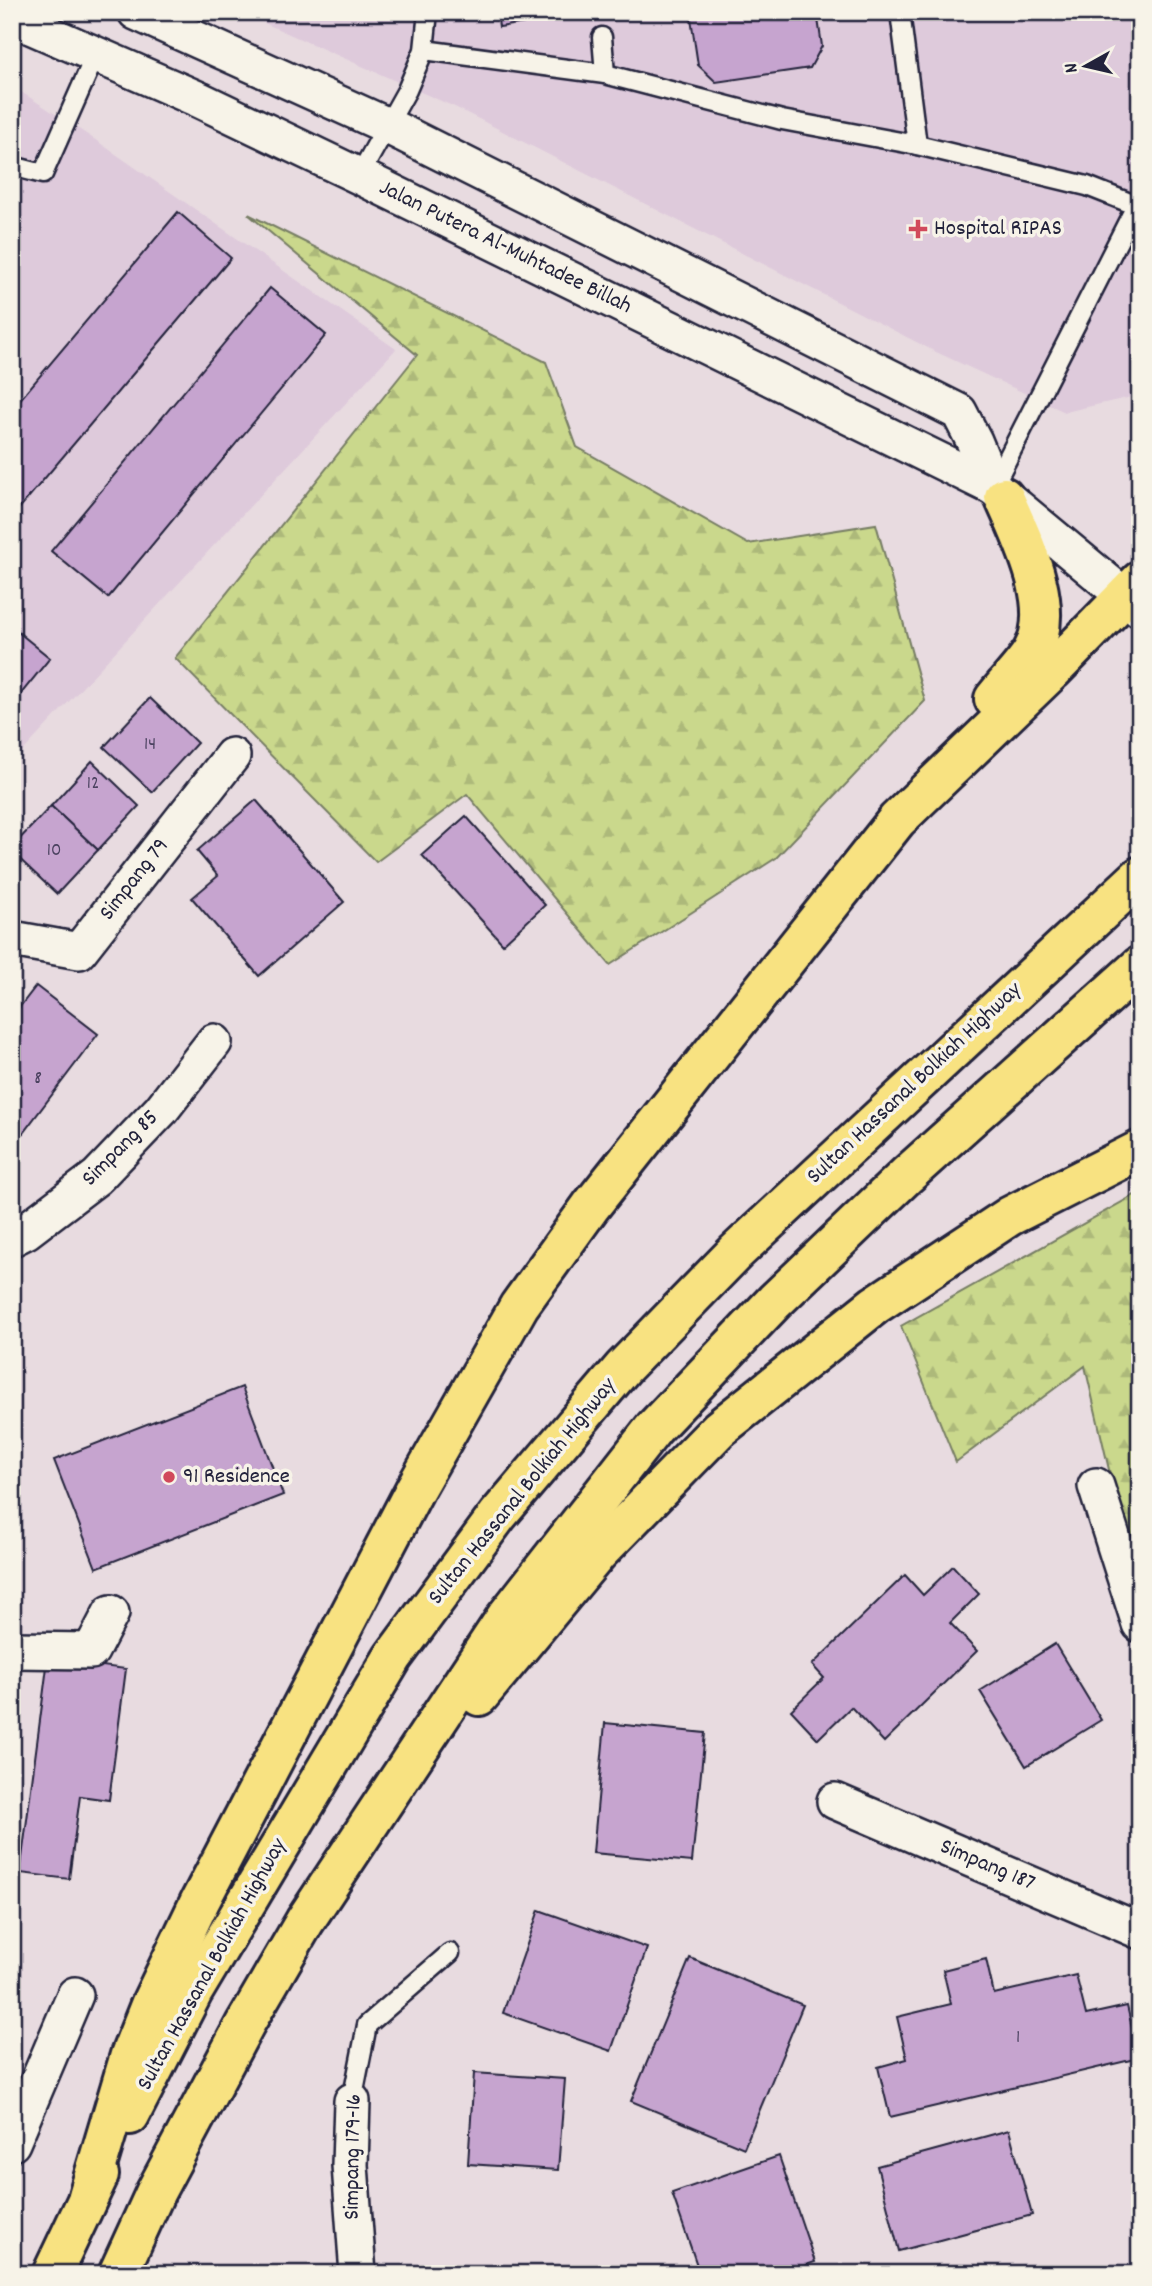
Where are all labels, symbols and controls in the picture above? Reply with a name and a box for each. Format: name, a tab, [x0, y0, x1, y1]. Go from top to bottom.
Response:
north arrow	[1050, 32, 1120, 102]
text: N	[1059, 61, 1087, 74]
street label: Jalan Putera Al-Muhtadee Billah	[373, 172, 637, 324]
place label: Hospital RIPAS	[934, 213, 1062, 246]
marker: Hospital RIPAS	[908, 219, 928, 239]
house number: 14	[144, 732, 156, 759]
house number: 12	[87, 771, 99, 798]
street label: Simpang 79	[92, 832, 178, 928]
house number: 10	[47, 838, 61, 865]
street label: Sultan Hassanal Bolkiah Highway	[800, 975, 1031, 1193]
house number: 8	[34, 1066, 42, 1093]
street label: Simpang 85	[75, 1103, 167, 1195]
street label: Sultan Hassanal Bolkiah Highway	[421, 1371, 626, 1613]
place label: 91 Residence	[183, 1461, 290, 1494]
marker: 91 Residence	[161, 1469, 177, 1485]
street label: Simpang 187	[934, 1831, 1040, 1901]
street label: Sultan Hassanal Bolkiah Highway	[130, 1832, 297, 2097]
house number: 1	[1016, 2025, 1020, 2052]
street label: Simpang 179-16	[336, 2094, 372, 2220]

